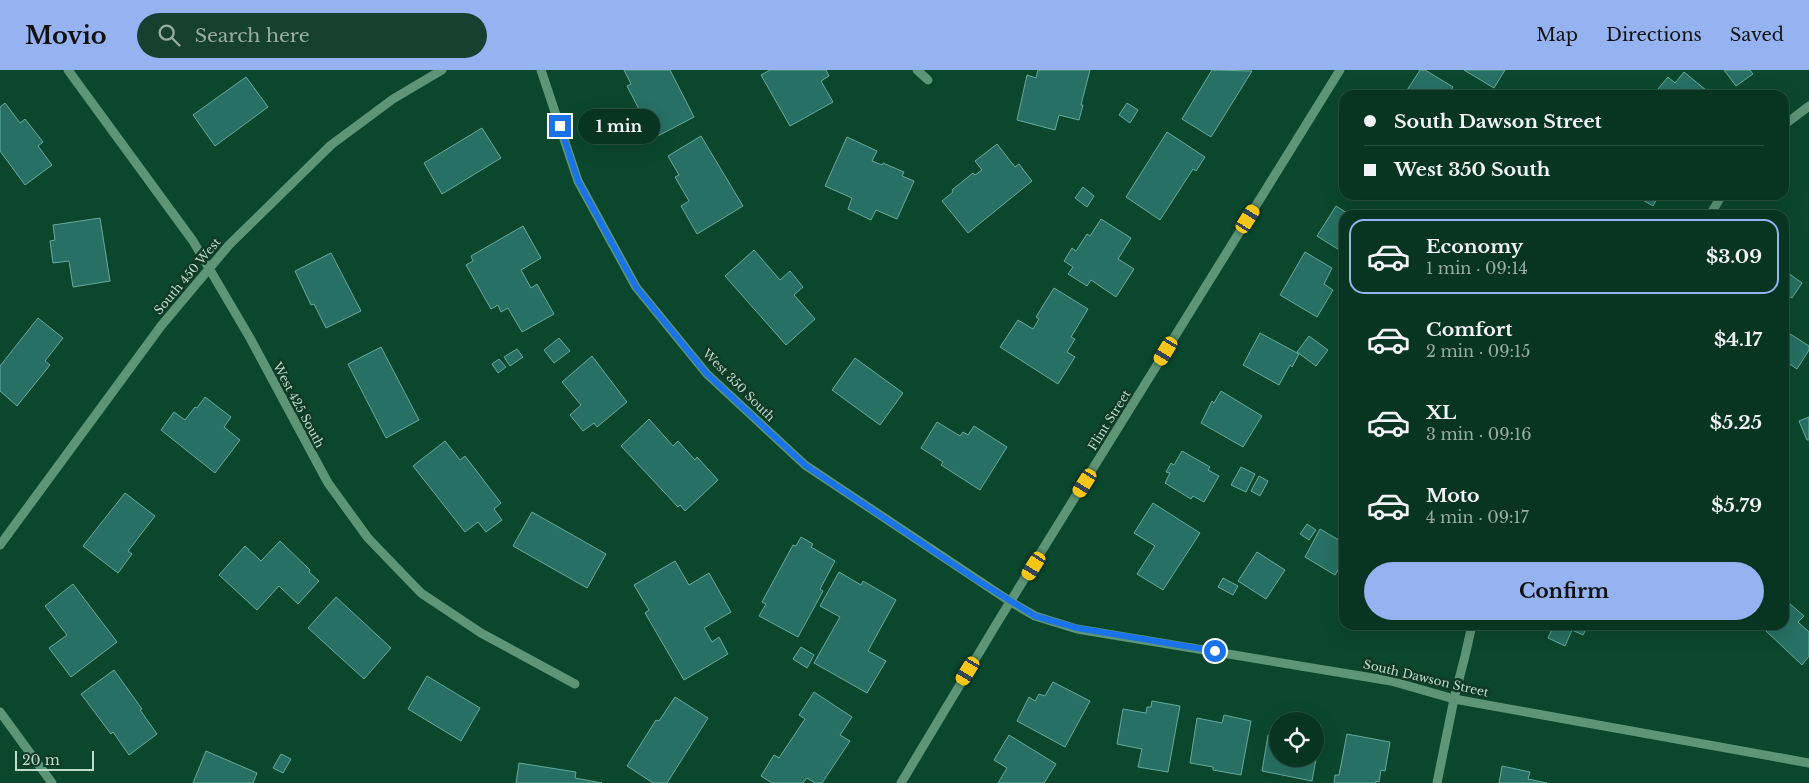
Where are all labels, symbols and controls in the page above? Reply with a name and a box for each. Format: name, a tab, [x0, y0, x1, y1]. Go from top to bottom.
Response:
search box	[137, 13, 487, 58]
text: Movio	[25, 21, 107, 50]
icon: search	[155, 21, 183, 49]
text: Search here	[195, 24, 310, 47]
text: Map	[1536, 24, 1578, 46]
text: Directions	[1606, 24, 1702, 46]
text: Saved	[1730, 24, 1784, 46]
callout: 1 min	[578, 108, 660, 144]
text: South Dawson Street	[1394, 110, 1602, 133]
route end	[549, 115, 571, 137]
text: 1 min	[596, 116, 642, 136]
text: West 350 South	[1394, 158, 1550, 181]
car	[1233, 202, 1262, 236]
street label: South 450 West	[151, 234, 224, 317]
icon: car	[1366, 234, 1411, 279]
text: Economy	[1426, 235, 1523, 258]
text: $3.09	[1706, 245, 1762, 268]
text: 1 min · 09:14	[1426, 258, 1528, 278]
icon: car	[1366, 317, 1411, 362]
text: Comfort	[1426, 318, 1513, 341]
text: $4.17	[1714, 328, 1762, 351]
car	[1151, 334, 1180, 368]
text: 2 min · 09:15	[1426, 341, 1530, 361]
street label: West 350 South	[699, 345, 778, 424]
street label: West 425 South	[270, 359, 328, 450]
street label: Flint Street	[1085, 387, 1134, 453]
icon: car	[1366, 400, 1411, 445]
text: XL	[1426, 401, 1456, 424]
text: $5.25	[1710, 411, 1762, 434]
text: 3 min · 09:16	[1426, 424, 1532, 444]
car	[1070, 466, 1099, 500]
icon: car	[1366, 483, 1411, 528]
text: Moto	[1426, 484, 1480, 507]
text: $5.79	[1711, 494, 1762, 517]
text: 4 min · 09:17	[1426, 507, 1529, 527]
car	[1019, 549, 1048, 583]
button: Confirm	[1364, 562, 1764, 620]
route start	[1204, 640, 1226, 662]
car	[953, 654, 982, 688]
street label: South Dawson Street	[1362, 656, 1491, 700]
map controls	[1269, 712, 1324, 767]
button: locate	[1269, 712, 1324, 767]
scale bar	[15, 748, 94, 771]
text: 20 m	[22, 751, 60, 769]

